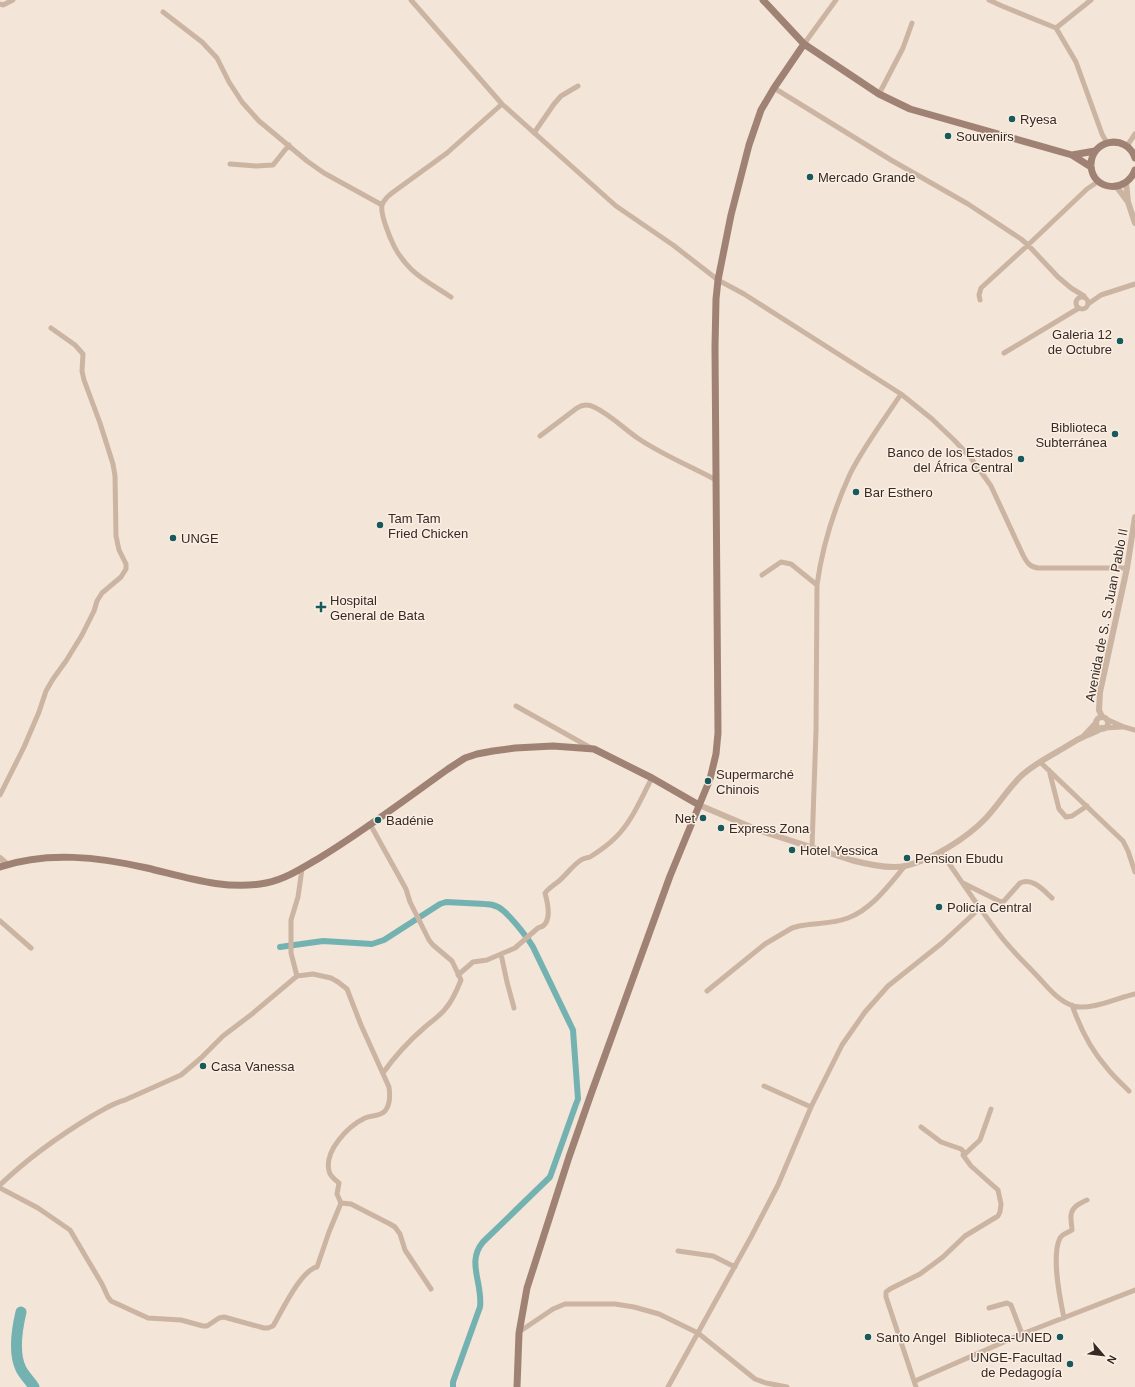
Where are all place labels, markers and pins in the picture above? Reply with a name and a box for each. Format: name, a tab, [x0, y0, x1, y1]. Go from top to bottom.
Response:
place label: Ryesa	[1020, 112, 1058, 127]
marker: Ryesa	[1007, 114, 1017, 124]
place label: Souvenirs	[956, 129, 1014, 144]
marker: Souvenirs	[943, 131, 953, 141]
place label: Mercado Grande	[818, 170, 916, 185]
marker: Mercado Grande	[805, 172, 815, 182]
place label: Galeria 12 de Octubre	[1048, 327, 1112, 357]
marker: Galeria 12 de Octubre	[1115, 336, 1125, 346]
place label: Biblioteca Subterránea	[1035, 420, 1108, 450]
marker: Biblioteca Subterránea	[1110, 429, 1120, 439]
place label: Banco de los Estados del África Central	[887, 445, 1013, 475]
marker: Banco de los Estados del África Central	[1016, 454, 1026, 464]
place label: Bar Esthero	[864, 485, 933, 500]
marker: Bar Esthero	[851, 487, 861, 497]
place label: Tam Tam Fried Chicken	[388, 511, 468, 541]
marker: Tam Tam Fried Chicken	[375, 520, 385, 530]
place label: UNGE	[181, 531, 219, 546]
marker: UNGE	[168, 533, 178, 543]
place label: Hospital General de Bata	[330, 593, 425, 623]
marker: Hospital General de Bata	[315, 601, 327, 613]
place label: Supermarché Chinois	[716, 767, 794, 797]
marker: Supermarché Chinois	[703, 776, 713, 786]
place label: Net	[675, 811, 695, 826]
place label: Badénie	[386, 813, 434, 828]
marker: Net	[698, 813, 708, 823]
marker: Badénie	[373, 815, 383, 825]
place label: Express Zona	[729, 821, 810, 836]
marker: Express Zona	[716, 823, 726, 833]
place label: Hotel Yessica	[800, 843, 879, 858]
marker: Hotel Yessica	[787, 845, 797, 855]
place label: Pension Ebudu	[915, 851, 1003, 866]
marker: Pension Ebudu	[902, 853, 912, 863]
place label: Policía Central	[947, 900, 1032, 915]
marker: Policía Central	[934, 902, 944, 912]
place label: Casa Vanessa	[211, 1059, 295, 1074]
marker: Casa Vanessa	[198, 1061, 208, 1071]
place label: Santo Angel	[876, 1330, 946, 1345]
place label: Biblioteca-UNED	[954, 1330, 1052, 1345]
marker: Santo Angel	[863, 1332, 873, 1342]
marker: Biblioteca-UNED	[1055, 1332, 1065, 1342]
place label: UNGE-Facultad de Pedagogía	[970, 1350, 1063, 1380]
marker: UNGE-Facultad de Pedagogía	[1065, 1359, 1075, 1369]

